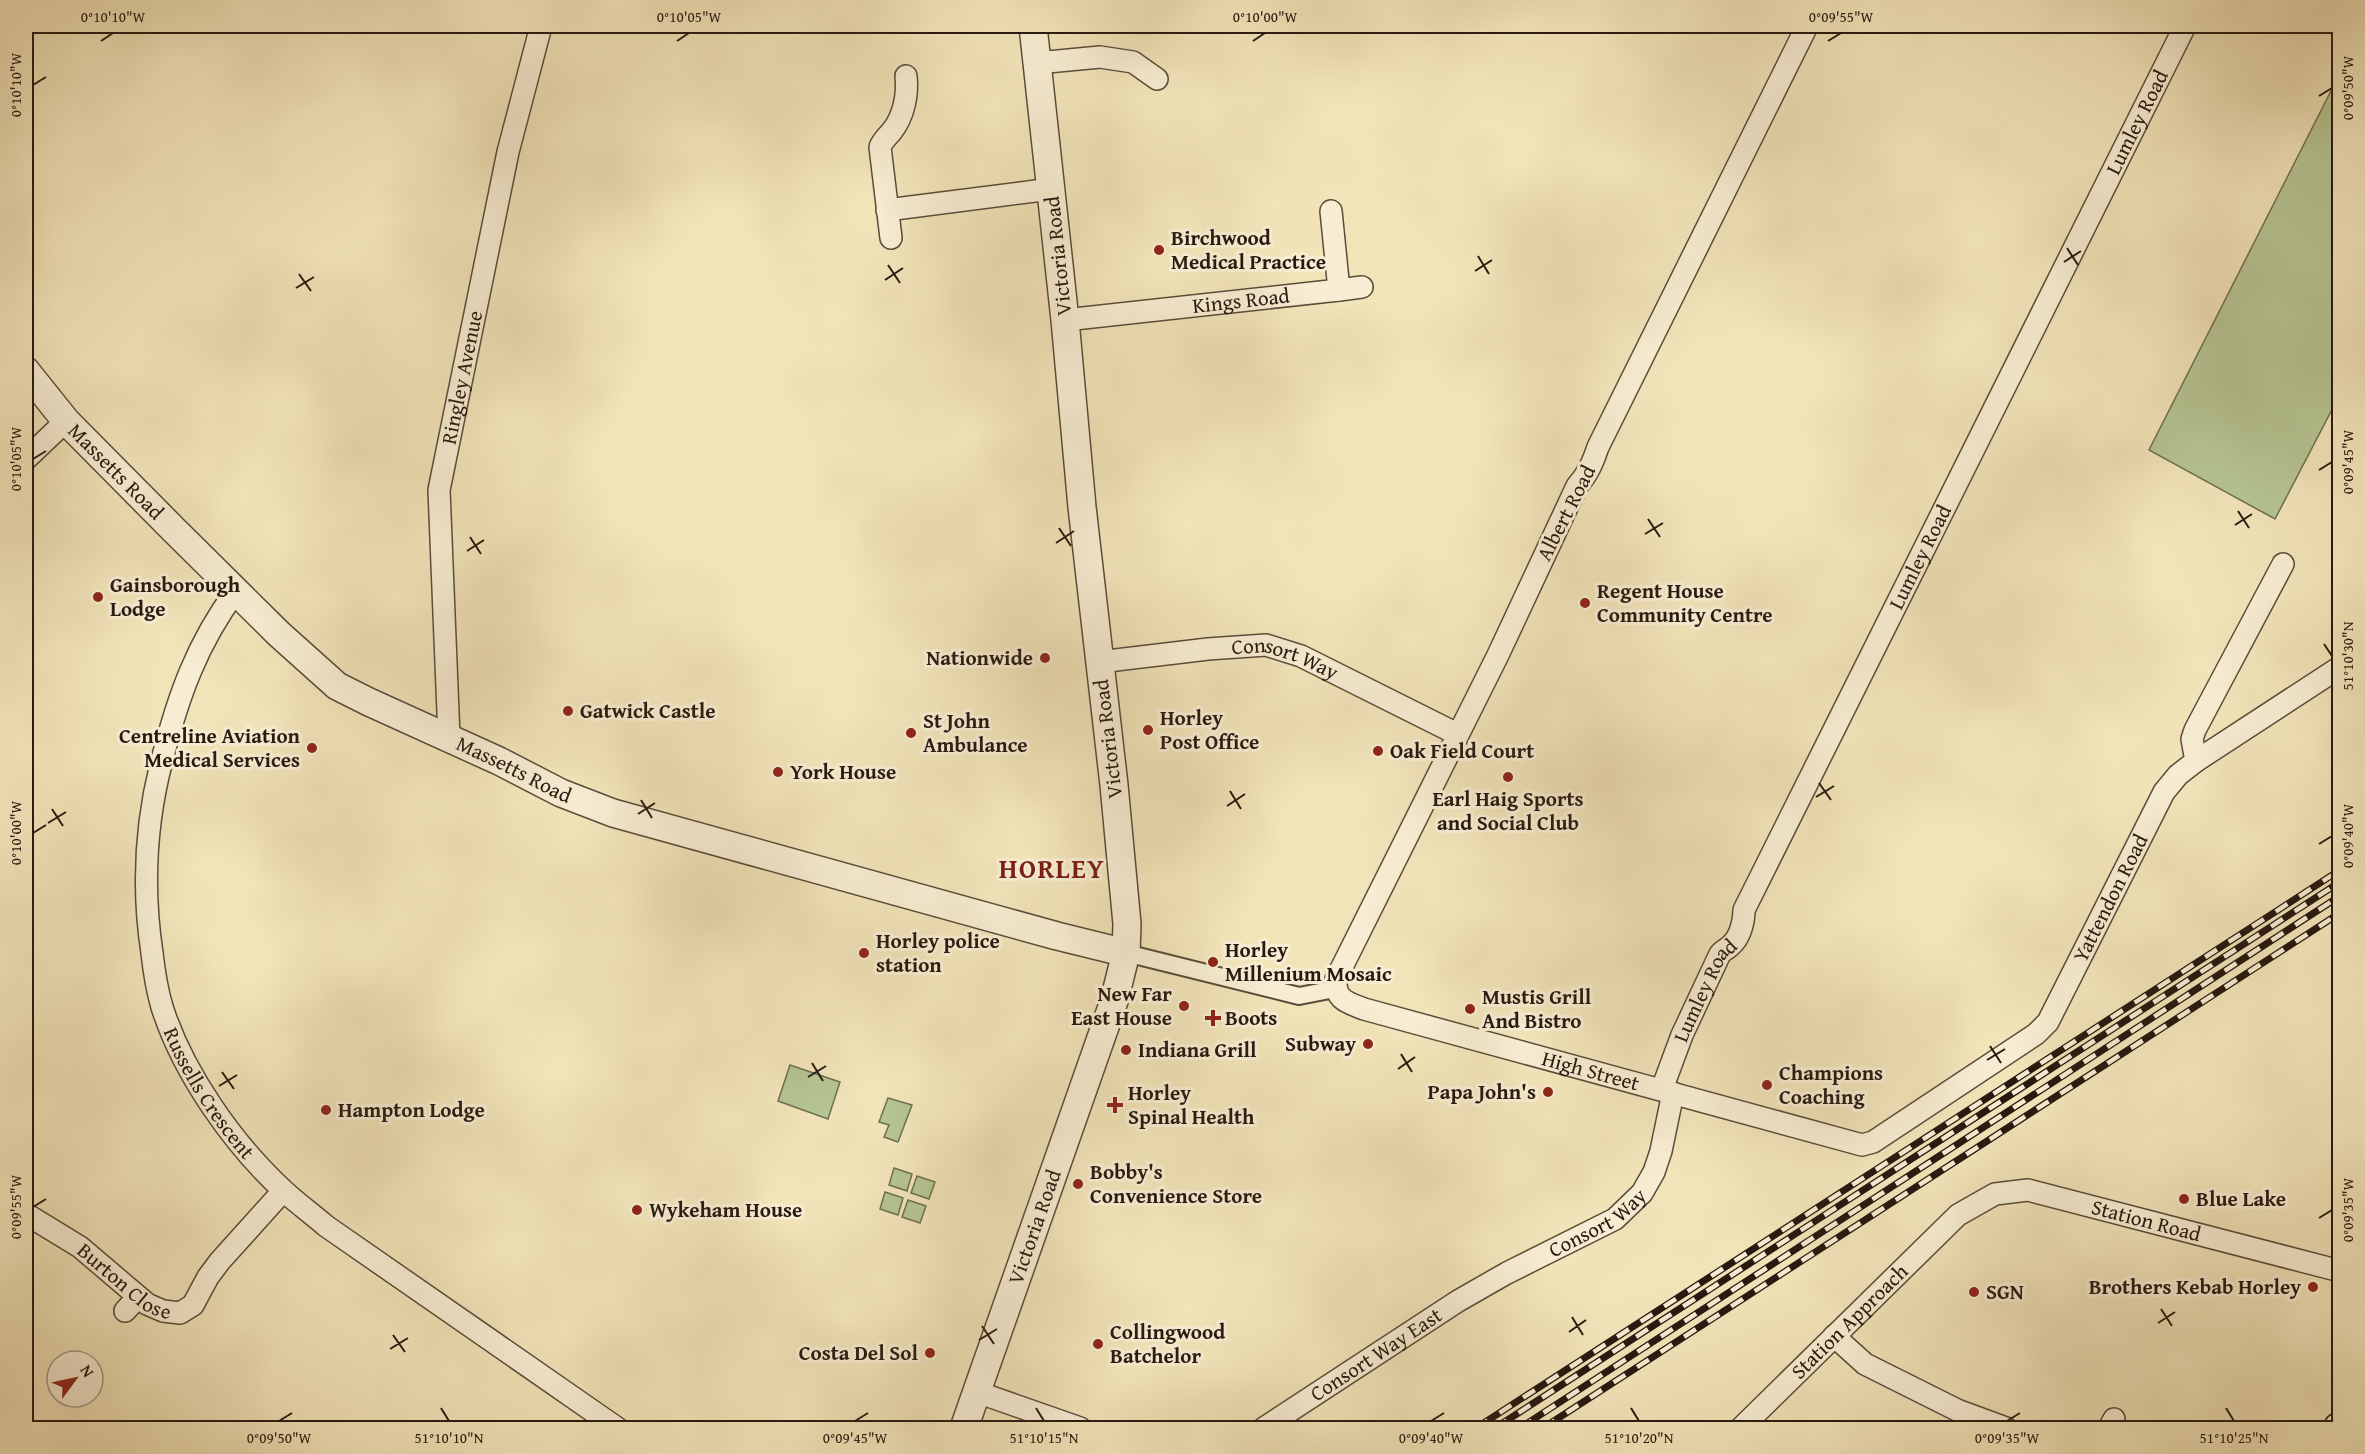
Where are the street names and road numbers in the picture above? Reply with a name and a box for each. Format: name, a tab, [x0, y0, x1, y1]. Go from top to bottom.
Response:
street label: Lumley Road	[2097, 64, 2176, 180]
street label: Victoria Road	[1036, 194, 1079, 317]
street label: Kings Road	[1191, 279, 1292, 321]
street label: Ringley Avenue	[433, 308, 490, 447]
street label: Massetts Road	[61, 416, 172, 527]
street label: Albert Road	[1528, 459, 1603, 566]
street label: Lumley Road	[1880, 498, 1959, 615]
street label: Consort Way	[1230, 629, 1344, 688]
street label: Victoria Road	[1085, 677, 1130, 801]
street label: Massetts Road	[451, 728, 577, 811]
street label: Yattendon Road	[2065, 828, 2156, 967]
street label: Lumley Road	[1665, 931, 1744, 1046]
street label: Russells Crescent	[156, 1022, 263, 1166]
street label: High Street	[1539, 1042, 1644, 1099]
street label: Victoria Road	[1000, 1164, 1069, 1289]
street label: Consort Way	[1543, 1180, 1654, 1265]
street label: Station Road	[2088, 1191, 2205, 1249]
street label: Burton Close	[71, 1235, 173, 1327]
street label: Station Approach	[1784, 1256, 1915, 1386]
street label: Consort Way East	[1304, 1299, 1448, 1409]

